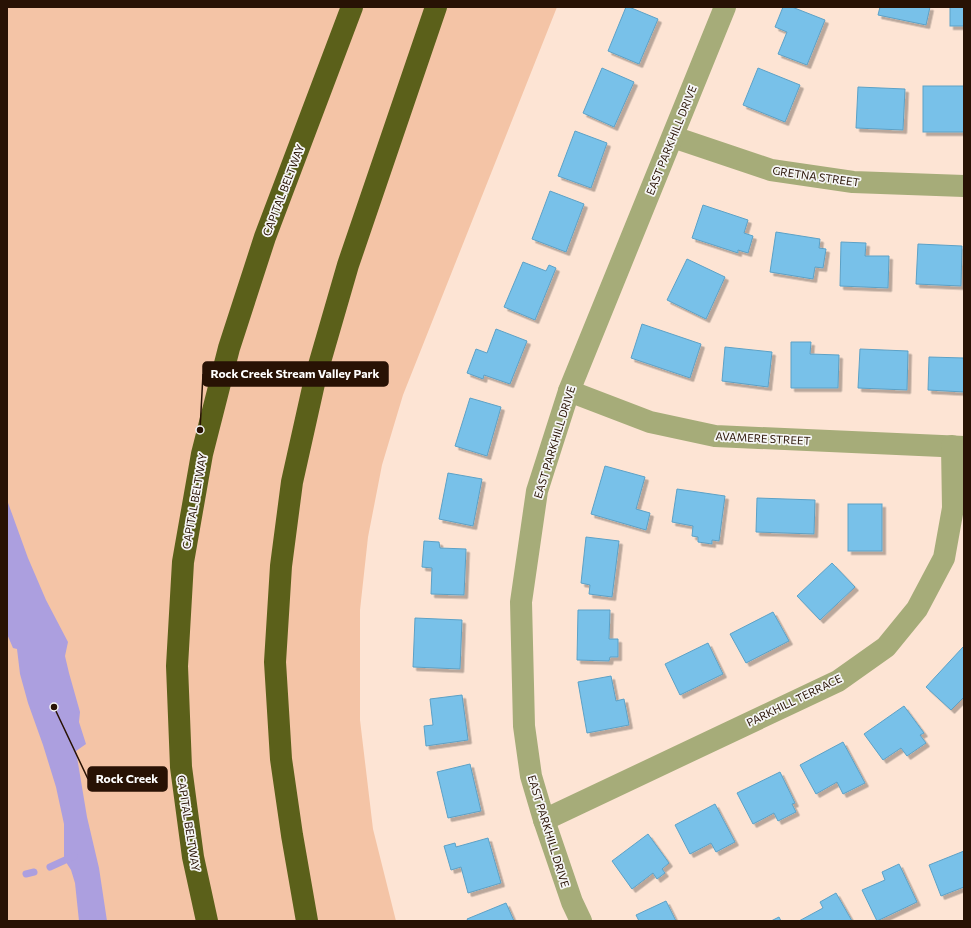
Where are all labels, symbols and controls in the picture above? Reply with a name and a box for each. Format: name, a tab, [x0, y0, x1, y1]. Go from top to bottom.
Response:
street label: EAST PARKHILL DRIVE	[643, 83, 699, 197]
street label: CAPITAL BELTWAY	[259, 142, 307, 238]
street label: GRETNA STREET	[772, 163, 860, 189]
callout: Rock Creek Stream Valley Park	[203, 362, 388, 386]
text: Rock Creek Stream Valley Park	[211, 366, 380, 380]
street label: EAST PARKHILL DRIVE	[531, 384, 577, 500]
street label: AVAMERE STREET	[715, 429, 811, 447]
street label: CAPITAL BELTWAY	[179, 452, 209, 550]
street label: PARKHILL TERRACE	[744, 671, 844, 729]
callout: Rock Creek	[88, 767, 167, 791]
text: Rock Creek	[96, 771, 158, 785]
street label: EAST PARKHILL DRIVE	[526, 773, 572, 889]
street label: CAPITAL BELTWAY	[175, 774, 203, 872]

